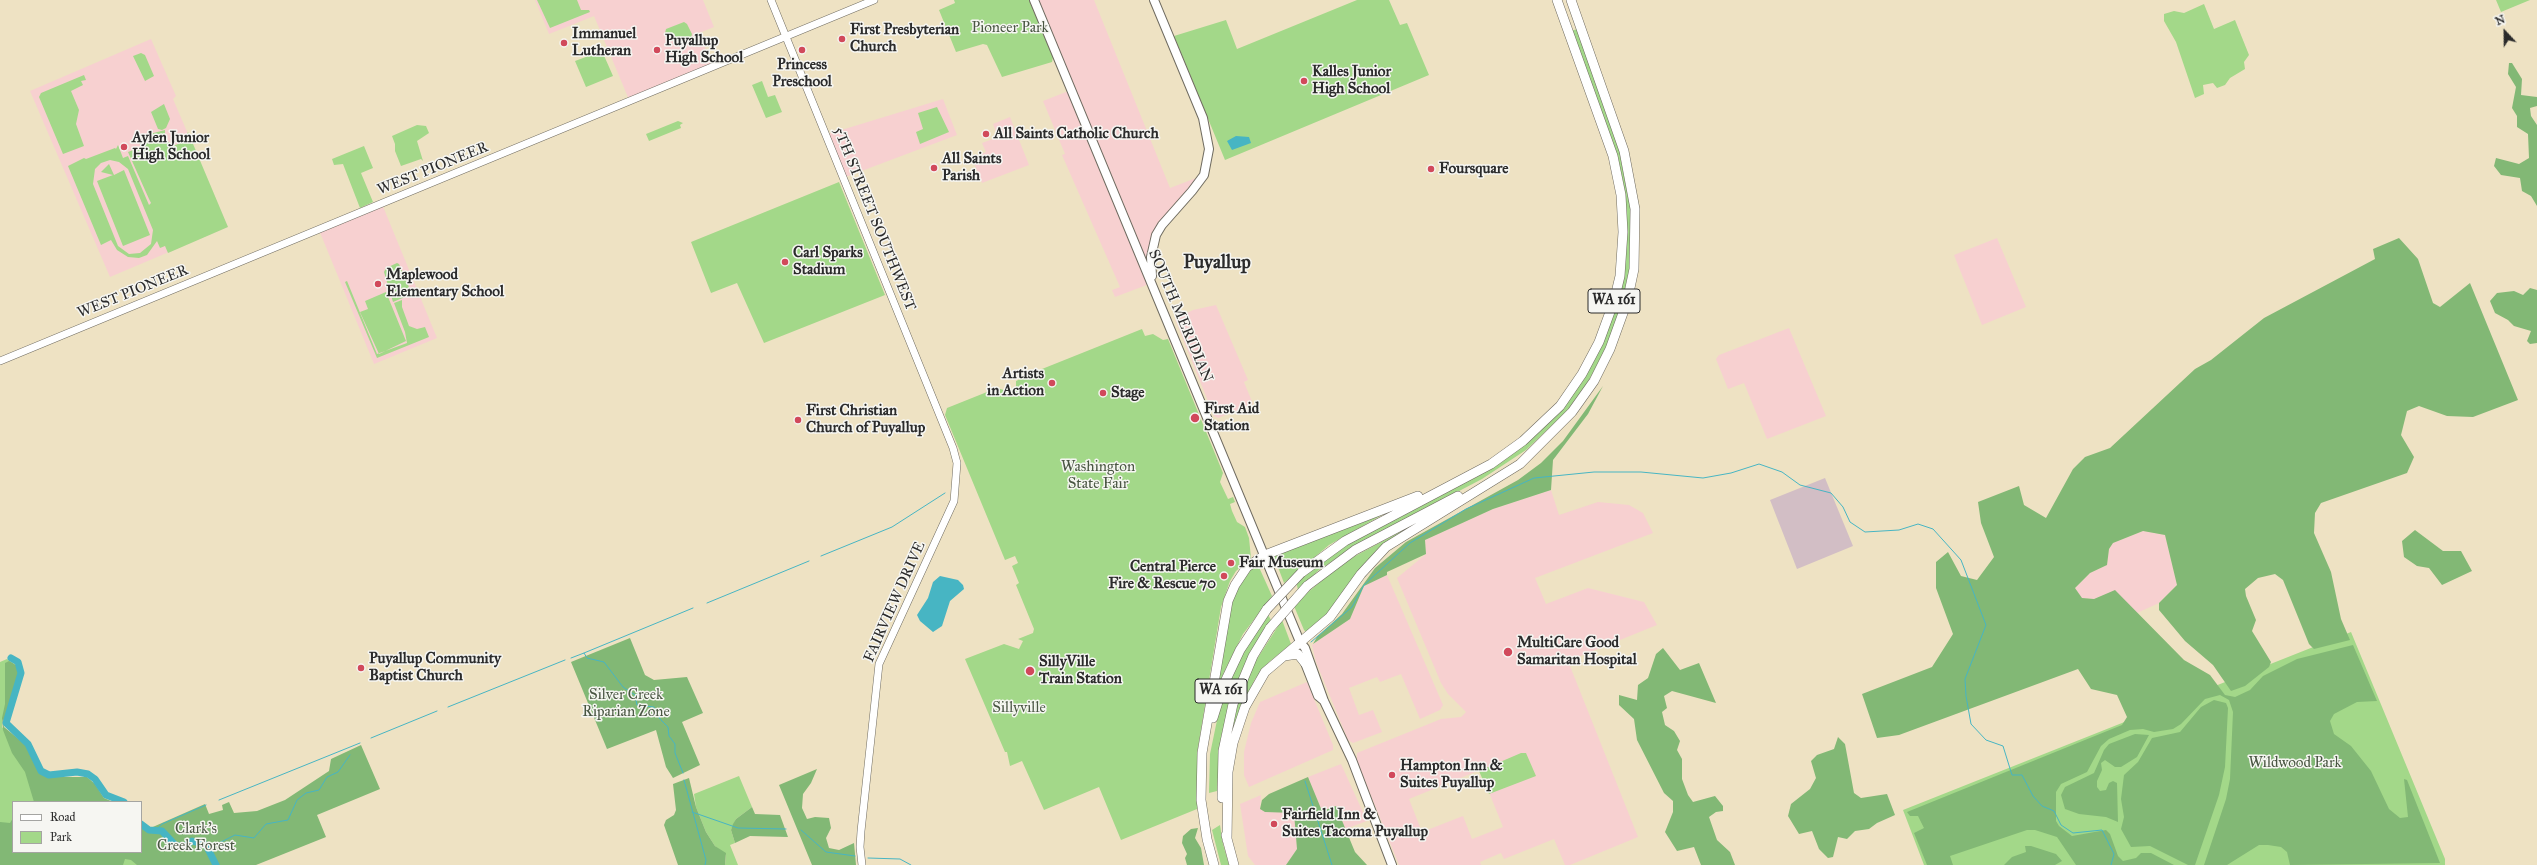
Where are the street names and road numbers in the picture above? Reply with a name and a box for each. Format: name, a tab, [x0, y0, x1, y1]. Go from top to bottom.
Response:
street label: 5TH STREET SOUTHWEST	[829, 124, 919, 314]
street label: WEST PIONEER	[375, 139, 491, 199]
street label: SOUTH MERIDIAN	[1144, 247, 1216, 385]
street label: WEST PIONEER	[75, 262, 191, 322]
road number: WA 161	[1588, 289, 1640, 313]
street label: FAIRVIEW DRIVE	[860, 539, 930, 665]
road number: WA 161	[1195, 679, 1247, 703]

